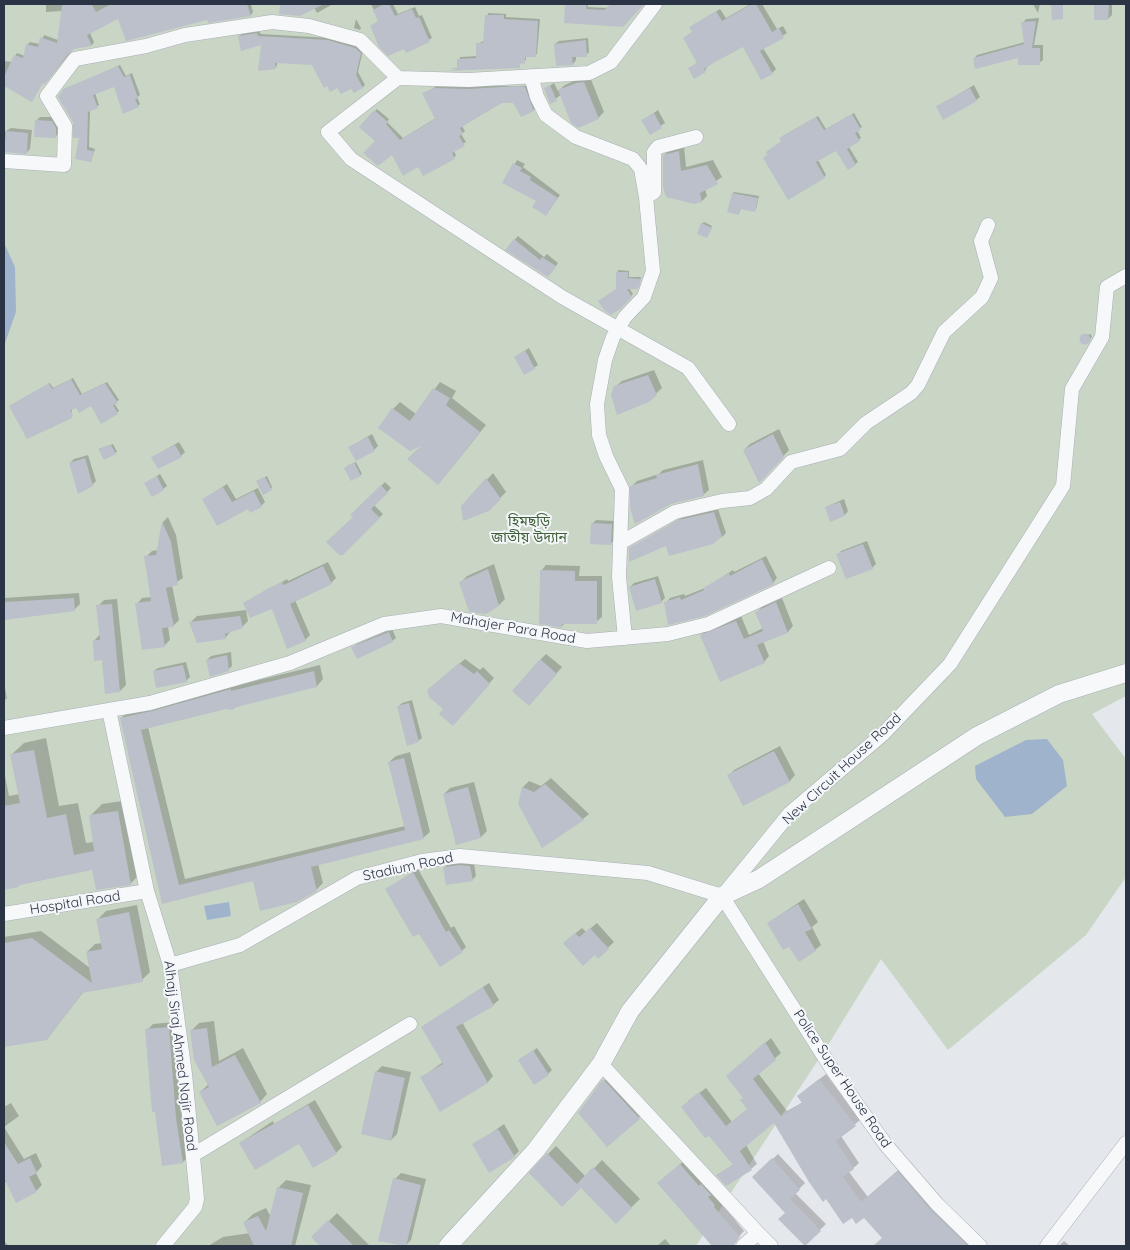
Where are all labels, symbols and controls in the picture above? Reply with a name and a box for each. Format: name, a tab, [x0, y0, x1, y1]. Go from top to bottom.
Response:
park label: হিমছড়ি জাতীয় উদ্যান	[491, 514, 567, 546]
street label: Mahajer Para Road	[449, 609, 577, 647]
street label: New Circuit House Road	[779, 710, 905, 828]
street label: Stadium Road	[361, 849, 455, 885]
street label: Hospital Road	[28, 888, 122, 918]
street label: Alhajj Siraj Ahmed Najir Road	[160, 960, 200, 1152]
street label: Police Super House Road	[790, 1007, 894, 1151]

